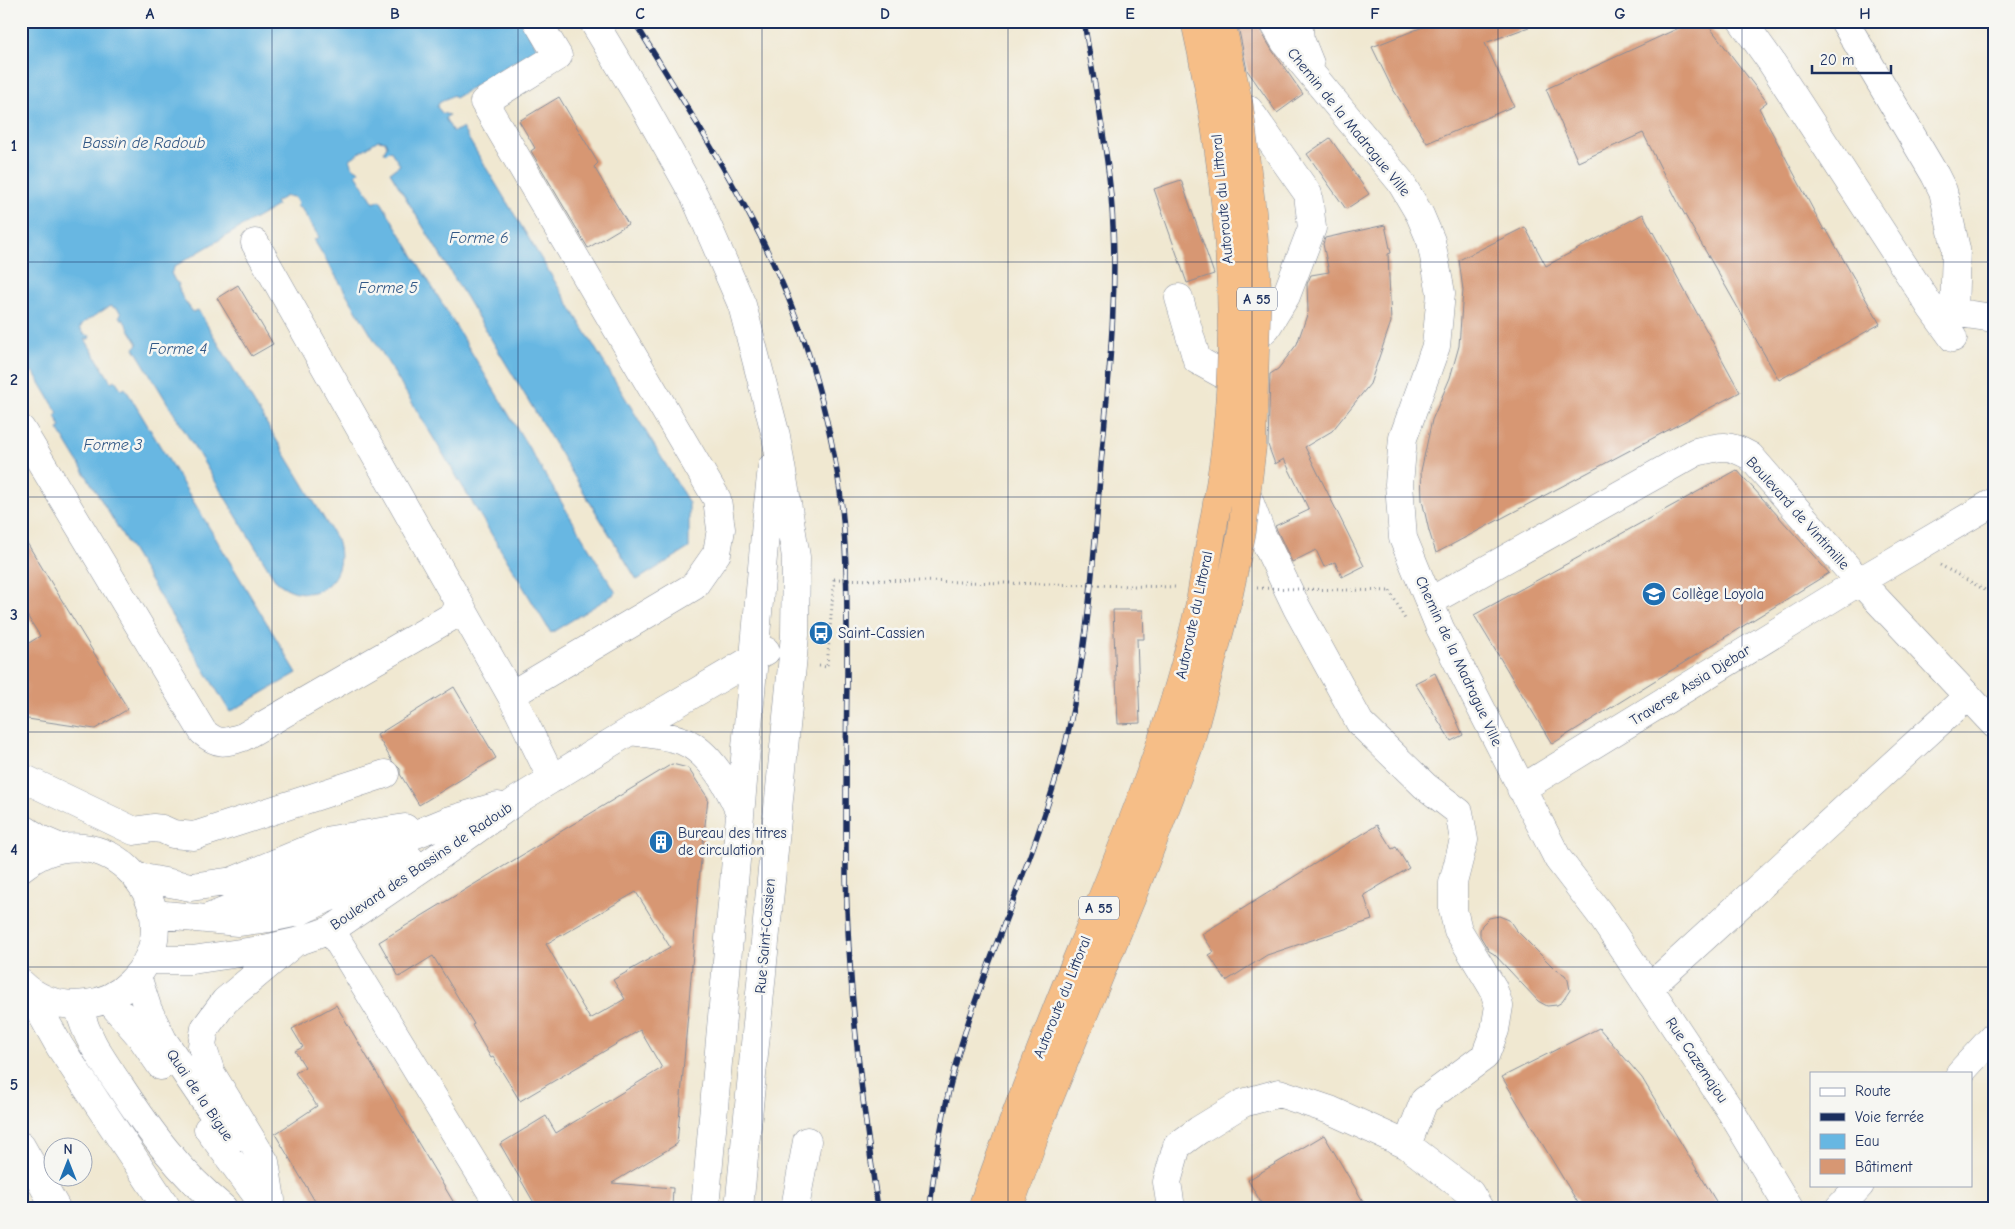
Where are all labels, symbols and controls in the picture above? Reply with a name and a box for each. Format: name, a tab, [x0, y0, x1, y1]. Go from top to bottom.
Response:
text: A	[146, 5, 155, 23]
text: B	[390, 5, 400, 23]
text: C	[635, 5, 645, 23]
text: D	[880, 5, 890, 23]
text: E	[1125, 5, 1135, 23]
text: F	[1370, 5, 1380, 23]
text: G	[1614, 5, 1626, 23]
text: H	[1859, 5, 1871, 23]
scale bar	[1812, 42, 1891, 74]
street label: Chemin de la Madrague Ville	[1284, 44, 1415, 200]
text: 20 m	[1820, 51, 1854, 69]
street label: Autoroute du Littoral	[1207, 133, 1237, 265]
water label: Bassin de Radoub	[83, 134, 206, 152]
text: 1	[11, 137, 17, 155]
water label: Forme 6	[449, 229, 509, 247]
water label: Forme 5	[358, 279, 418, 297]
road number: A 55	[1237, 288, 1277, 310]
water label: Forme 4	[149, 340, 207, 358]
text: 2	[10, 371, 18, 389]
water label: Forme 3	[84, 436, 142, 454]
street label: Boulevard de Vintimille	[1743, 453, 1854, 574]
street label: Autoroute du Littoral	[1172, 549, 1216, 681]
street label: Chemin de la Madrague Ville	[1412, 573, 1507, 749]
school or university icon: Collège Loyola	[1641, 581, 1667, 607]
place label: Collège Loyola	[1672, 585, 1764, 603]
text: 3	[10, 606, 18, 624]
bus stop icon: Saint-Cassien	[808, 620, 834, 646]
place label: Saint-Cassien	[838, 624, 925, 642]
street label: Traverse Assia Djebar	[1626, 641, 1754, 729]
street label: Boulevard des Bassins de Radoub	[327, 798, 515, 934]
place label: Bureau des titres de circulation	[678, 824, 787, 859]
building icon: Bureau des titres de circulation	[648, 829, 674, 855]
text: 4	[10, 841, 18, 859]
street label: Rue Saint-Cassien	[751, 878, 779, 994]
road number: A 55	[1079, 896, 1119, 920]
street label: Autoroute du Littoral	[1029, 933, 1095, 1061]
street label: Rue Cazemajou	[1662, 1014, 1732, 1106]
street label: Quai de la Bigue	[163, 1046, 238, 1145]
legend	[1810, 1072, 1972, 1186]
text: 5	[10, 1076, 18, 1094]
text: Route	[1855, 1082, 1891, 1100]
text: Voie ferrée	[1855, 1108, 1924, 1126]
text: Eau	[1855, 1132, 1879, 1150]
north arrow	[42, 1136, 92, 1186]
text: N	[63, 1141, 73, 1158]
text: Bâtiment	[1855, 1158, 1913, 1176]

